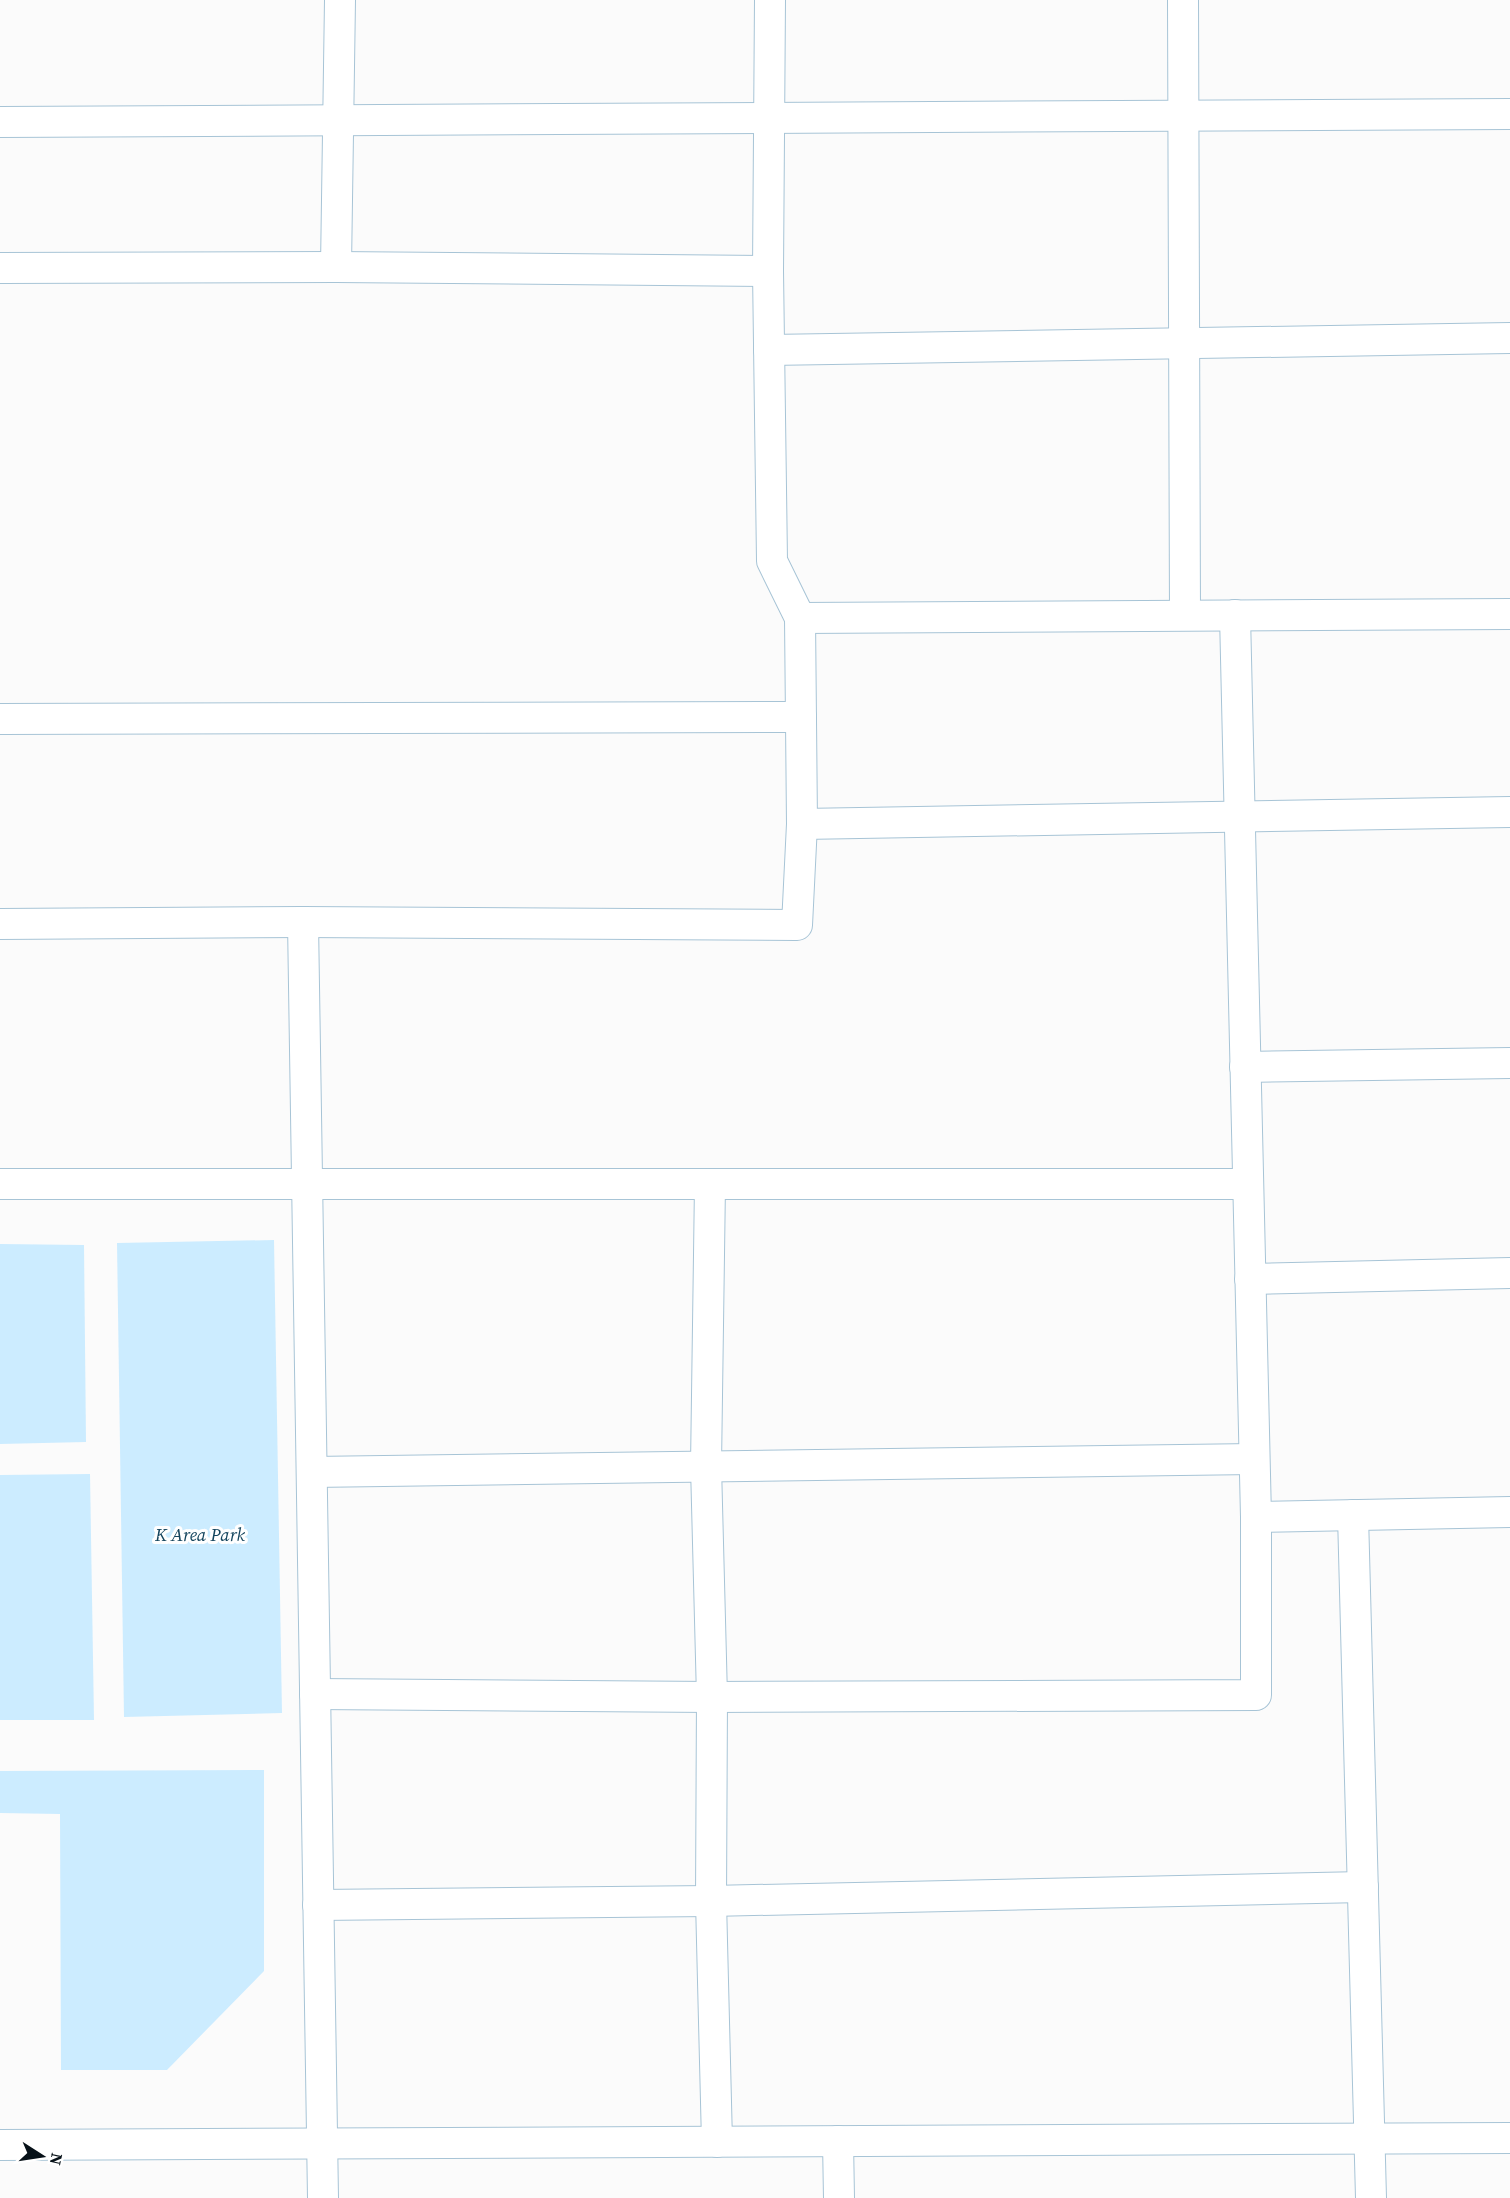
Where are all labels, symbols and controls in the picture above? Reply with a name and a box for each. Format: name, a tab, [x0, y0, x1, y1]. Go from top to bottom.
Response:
park label: K Area Park	[154, 1522, 245, 1547]
north arrow	[12, 2126, 72, 2186]
text: N	[45, 2151, 69, 2167]

